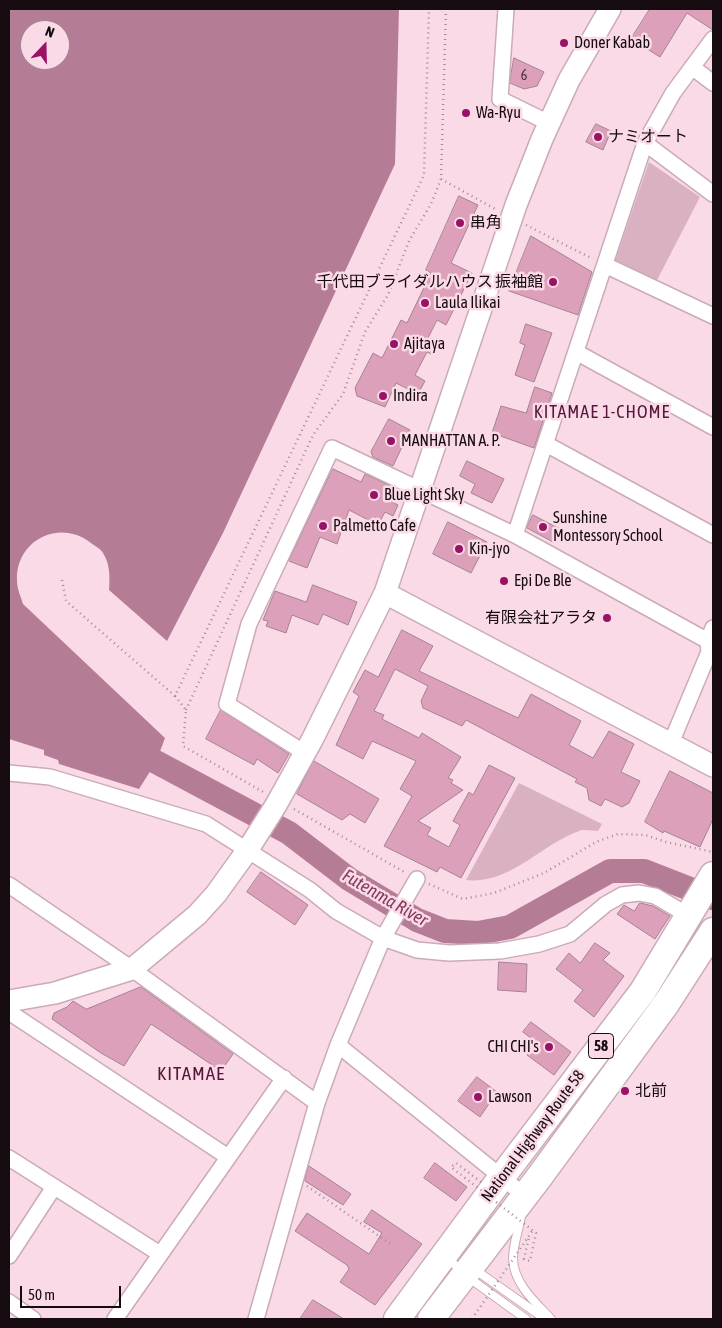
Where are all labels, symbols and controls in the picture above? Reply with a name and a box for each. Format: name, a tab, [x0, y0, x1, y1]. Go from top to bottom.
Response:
north arrow	[20, 20, 70, 70]
text: N	[43, 23, 57, 41]
place label: Doner Kabab	[574, 33, 650, 53]
marker: Doner Kabab	[558, 37, 570, 49]
house number: 6	[521, 68, 527, 84]
place label: Wa-Ryu	[476, 103, 521, 123]
marker: Wa-Ryu	[460, 107, 472, 119]
place label: ナミオート	[608, 127, 688, 147]
marker: ナミオート	[592, 131, 604, 143]
place label: 串角	[470, 213, 502, 233]
marker: 串角	[454, 217, 466, 229]
place label: 千代田ブライダルハウス 振袖館	[317, 272, 543, 292]
marker: 千代田ブライダルハウス 振袖館	[547, 276, 559, 288]
place label: Laula Ilikai	[435, 293, 500, 313]
marker: Laula Ilikai	[419, 297, 431, 309]
place label: Ajitaya	[404, 334, 445, 354]
marker: Ajitaya	[388, 338, 400, 350]
place label: Indira	[393, 386, 428, 406]
marker: Indira	[377, 390, 389, 402]
district label: KITAMAE 1-CHOME	[532, 401, 672, 423]
place label: MANHATTAN A. P.	[401, 431, 500, 451]
marker: MANHATTAN A. P.	[385, 435, 397, 447]
place label: Blue Light Sky	[384, 485, 465, 505]
marker: Blue Light Sky	[368, 489, 380, 501]
place label: Sunshine Montessory School	[553, 508, 663, 546]
place label: Palmetto Cafe	[333, 516, 416, 536]
marker: Palmetto Cafe	[317, 520, 329, 532]
marker: Sunshine Montessory School	[537, 521, 549, 533]
place label: Kin-jyo	[469, 539, 510, 559]
marker: Kin-jyo	[453, 543, 465, 555]
place label: Epi De Ble	[514, 571, 572, 591]
marker: Epi De Ble	[498, 575, 510, 587]
place label: 有限会社アラタ	[485, 608, 597, 628]
marker: 有限会社アラタ	[601, 612, 613, 624]
water label: Futenma River	[338, 865, 432, 931]
road number: 58	[588, 1034, 614, 1058]
place label: CHI CHI's	[487, 1037, 539, 1057]
marker: CHI CHI's	[543, 1041, 555, 1053]
district label: KITAMAE	[156, 1063, 226, 1085]
street label: National Highway Route 58	[477, 1066, 589, 1206]
place label: 北前	[635, 1081, 667, 1101]
marker: 北前	[619, 1085, 631, 1097]
place label: Lawson	[488, 1087, 532, 1107]
marker: Lawson	[472, 1091, 484, 1103]
scale bar	[22, 1276, 124, 1308]
text: 50 m	[28, 1286, 55, 1303]

